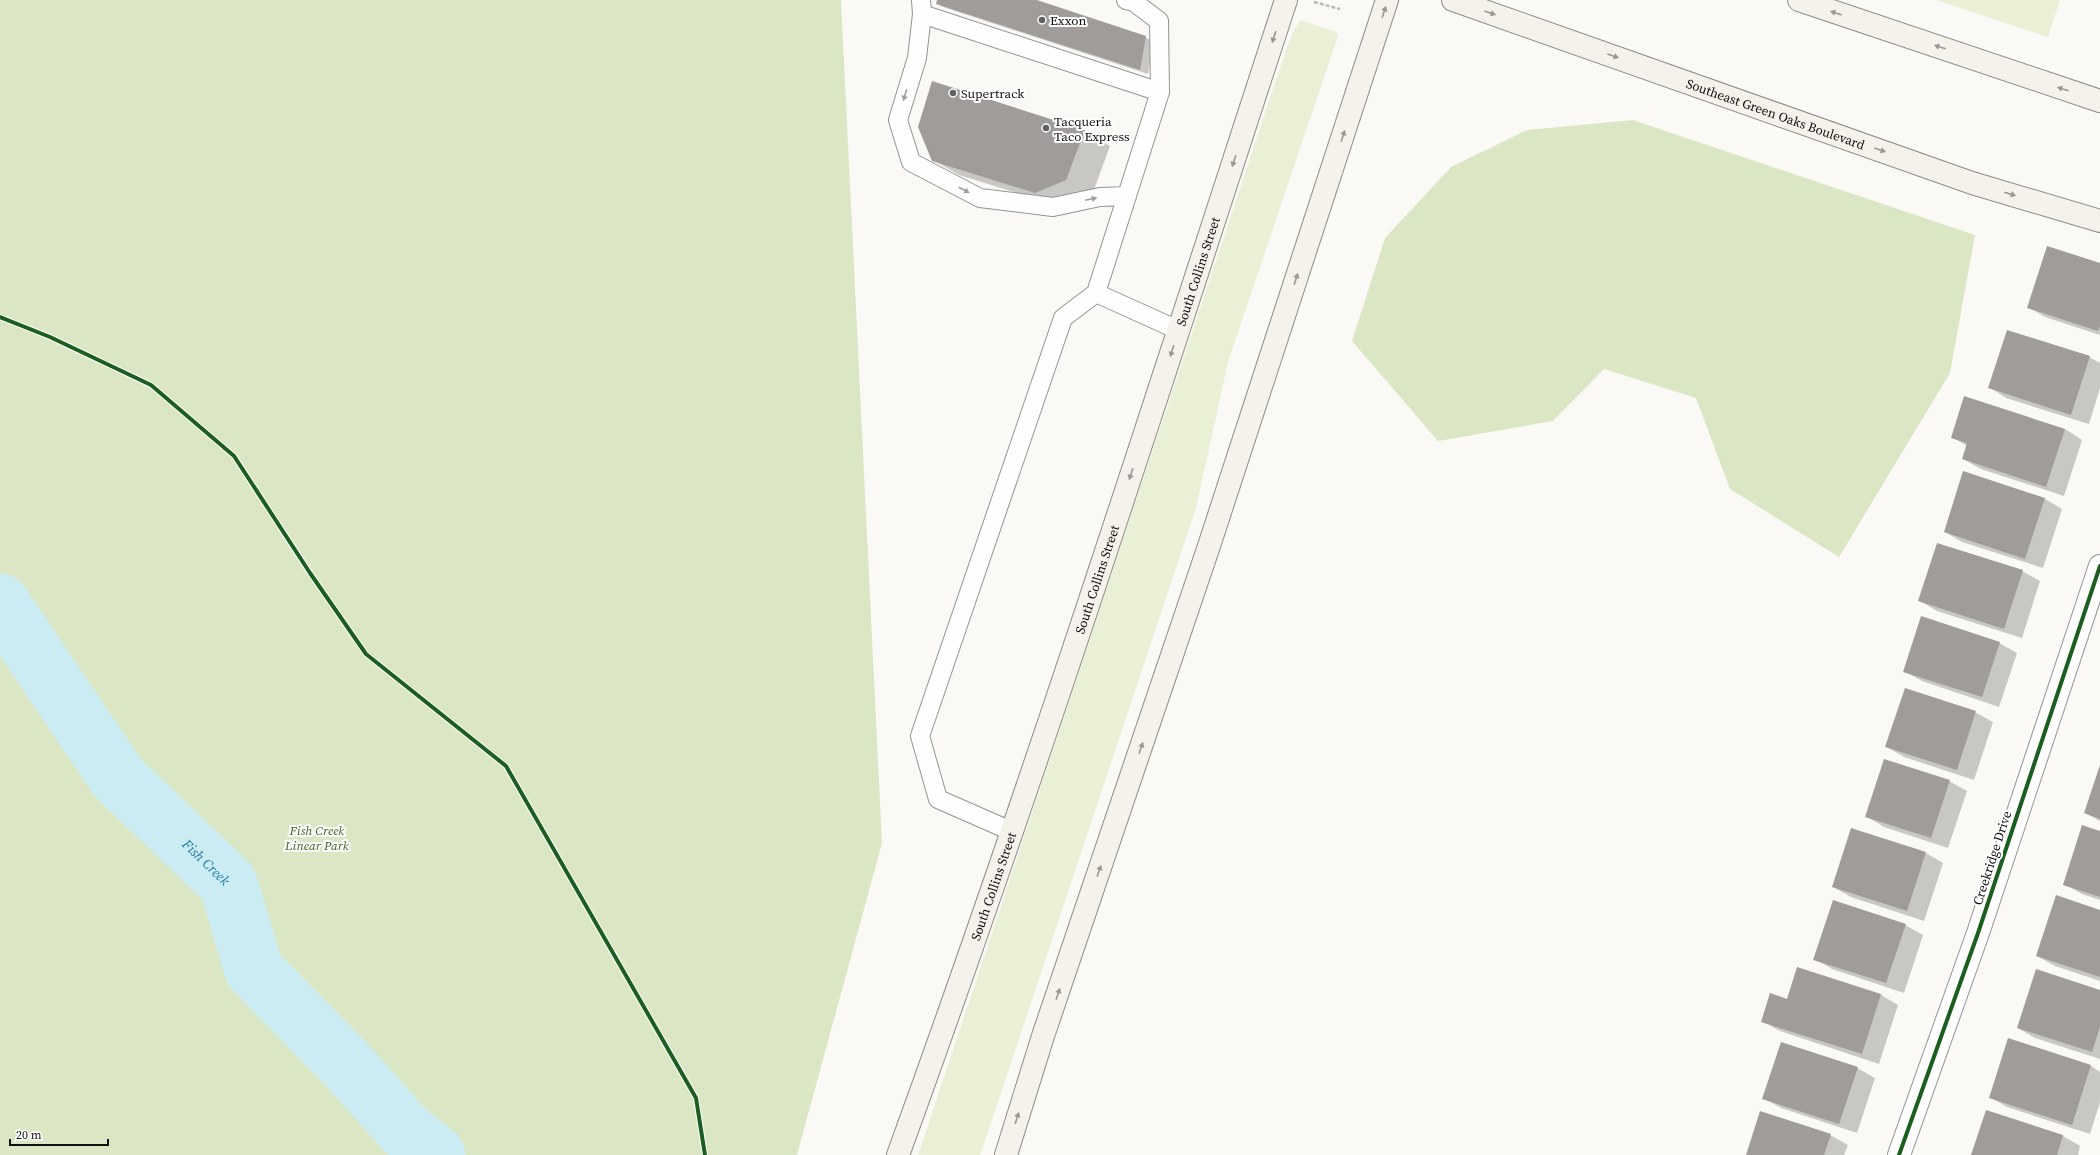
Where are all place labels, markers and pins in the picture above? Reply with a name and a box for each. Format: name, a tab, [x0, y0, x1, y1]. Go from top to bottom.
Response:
place label: Exxon	[1050, 12, 1086, 29]
marker: Exxon	[1037, 15, 1047, 25]
place label: Supertrack	[961, 85, 1025, 102]
marker: Supertrack	[948, 88, 958, 98]
place label: Tacqueria Taco Express	[1054, 113, 1130, 145]
marker: Tacqueria Taco Express	[1041, 123, 1051, 133]

